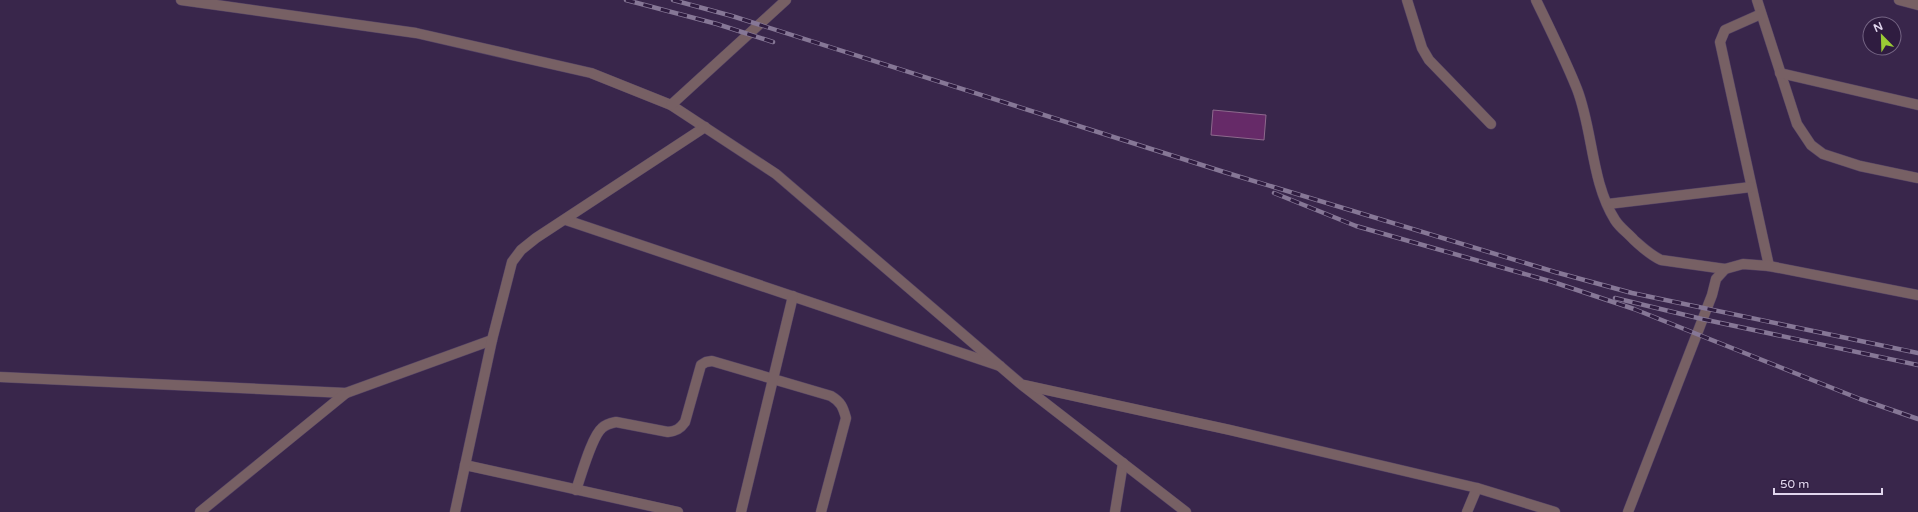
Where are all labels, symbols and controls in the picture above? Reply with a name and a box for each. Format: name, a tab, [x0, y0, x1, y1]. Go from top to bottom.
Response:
north arrow	[1862, 16, 1902, 56]
text: N	[1872, 20, 1885, 35]
scale bar	[1774, 470, 1882, 496]
text: 50 m	[1780, 477, 1809, 491]

